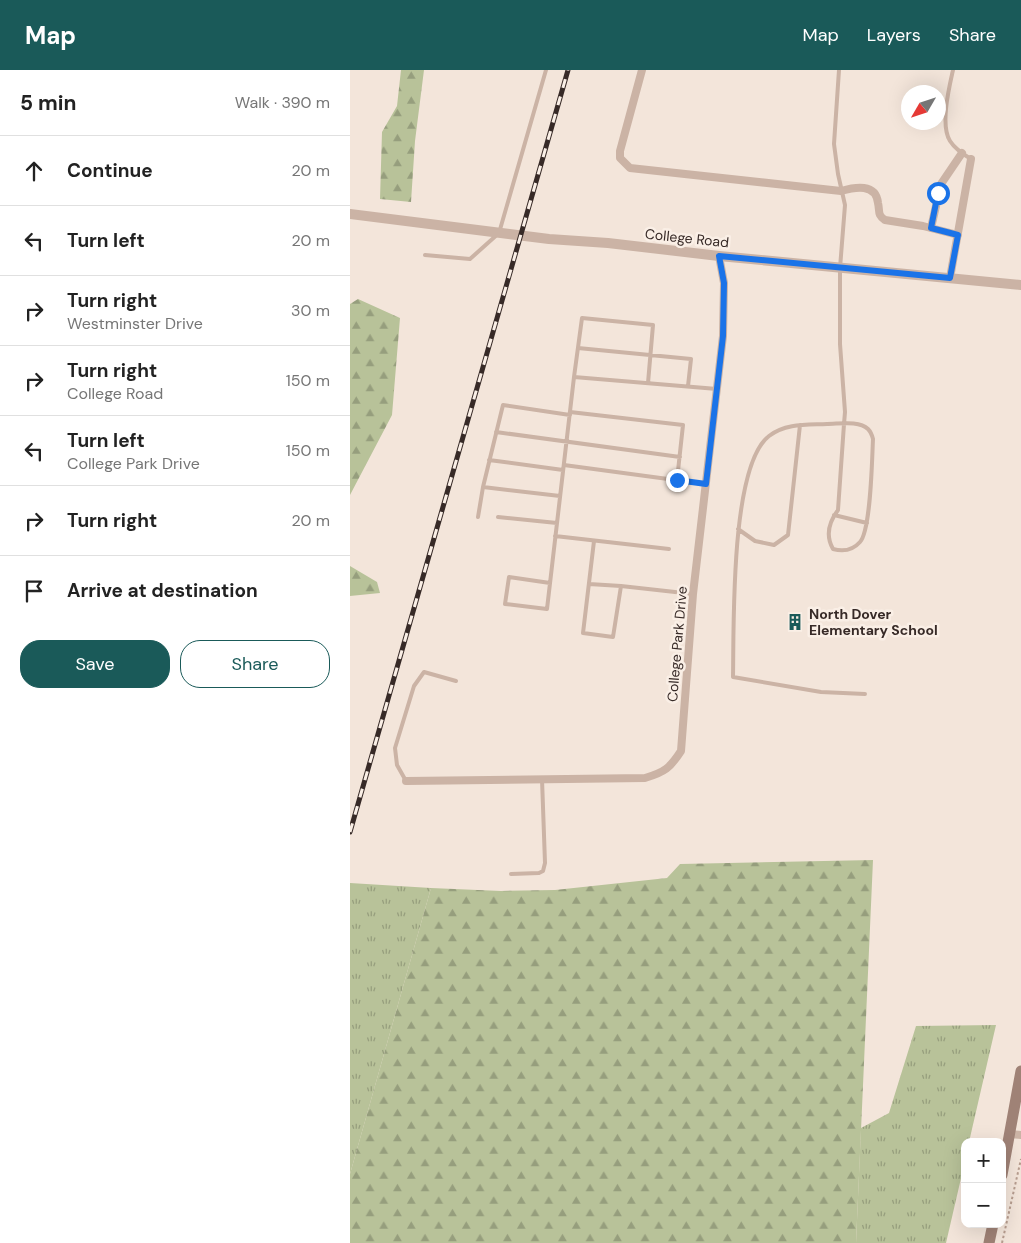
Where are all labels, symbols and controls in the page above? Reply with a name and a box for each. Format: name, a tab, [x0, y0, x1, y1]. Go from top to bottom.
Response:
text: Map	[25, 20, 76, 51]
text: Map	[803, 23, 839, 47]
text: Layers	[867, 23, 921, 47]
text: Share	[949, 23, 996, 47]
north arrow	[901, 85, 946, 130]
text: 5 min	[20, 89, 76, 117]
text: Walk · 390 m	[235, 92, 330, 113]
icon: ahead	[20, 157, 48, 185]
text: Continue	[67, 158, 153, 183]
text: 20 m	[291, 160, 330, 181]
route start	[927, 182, 950, 205]
street label: College Road	[644, 225, 730, 251]
icon: left	[20, 227, 48, 255]
text: Turn left	[67, 228, 145, 253]
text: 20 m	[291, 230, 330, 251]
text: Turn right	[67, 288, 157, 313]
icon: right	[20, 297, 48, 325]
text: 30 m	[291, 300, 330, 321]
text: Westminster Drive	[67, 313, 203, 334]
text: Turn right	[67, 358, 157, 383]
icon: right	[20, 367, 48, 395]
text: 150 m	[286, 370, 330, 391]
text: College Road	[67, 383, 163, 404]
text: Turn left	[67, 428, 145, 453]
icon: left	[20, 437, 48, 465]
text: 150 m	[286, 440, 330, 461]
text: College Park Drive	[67, 453, 200, 474]
route end	[666, 469, 689, 492]
icon: right	[20, 507, 48, 535]
text: Turn right	[67, 508, 157, 533]
text: 20 m	[291, 510, 330, 531]
icon: arrive	[20, 577, 48, 605]
text: Arrive at destination	[67, 578, 258, 603]
street label: College Park Drive	[663, 585, 691, 703]
place label: North Dover Elementary School	[809, 605, 938, 639]
building icon: North Dover Elementary School	[785, 612, 805, 632]
button: Save	[20, 640, 170, 688]
button: Share	[180, 640, 330, 688]
map controls	[961, 1138, 1006, 1228]
button: +	[961, 1138, 1006, 1183]
button: −	[961, 1183, 1006, 1228]

